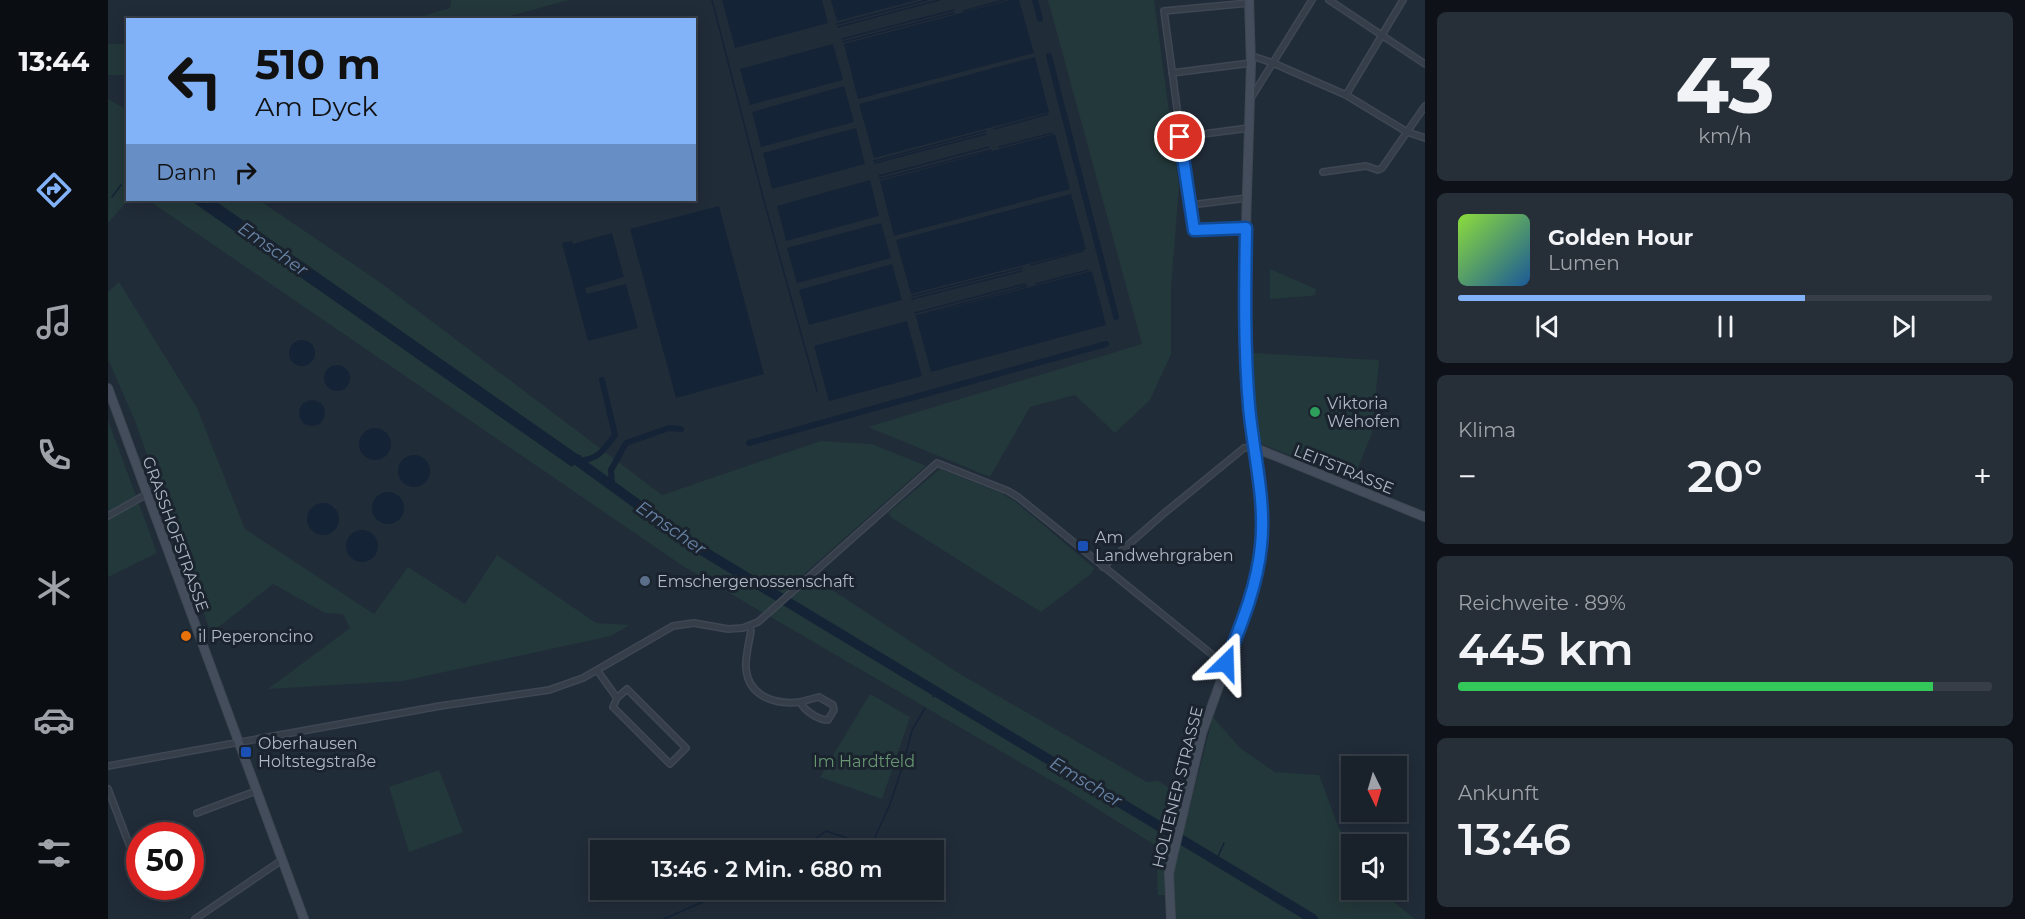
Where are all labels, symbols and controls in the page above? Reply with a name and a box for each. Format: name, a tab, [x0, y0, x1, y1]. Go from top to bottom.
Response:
text: 43	[1675, 37, 1775, 133]
text: 510 m	[255, 38, 381, 90]
icon: left	[156, 42, 234, 120]
text: 13:44	[19, 45, 89, 78]
text: Am Dyck	[255, 90, 378, 123]
pin	[1154, 111, 1205, 162]
icon: arrive	[1163, 120, 1196, 153]
text: km/h	[1698, 124, 1752, 148]
icon: right	[229, 156, 262, 189]
text: Dann	[156, 159, 217, 186]
icon: directions	[33, 169, 75, 211]
water label: Emscher	[234, 217, 313, 281]
text: Golden Hour	[1548, 224, 1693, 251]
text: Lumen	[1548, 251, 1620, 275]
icon: music	[33, 301, 75, 343]
icon: previous	[1531, 310, 1564, 343]
icon: pause	[1709, 310, 1742, 343]
icon: next	[1887, 310, 1920, 343]
place label: Viktoria Wehofen	[1327, 394, 1400, 431]
marker: Viktoria Wehofen	[1308, 405, 1322, 419]
text: Klima	[1458, 418, 1516, 442]
icon: phone	[33, 434, 75, 476]
street label: LEITSTRASSE	[1291, 441, 1397, 498]
text: 20°	[1687, 448, 1763, 503]
street label: GRASSHOFSTRASSE	[139, 454, 212, 614]
text: −	[1458, 456, 1477, 496]
text: +	[1973, 456, 1992, 496]
water label: Emscher	[632, 496, 711, 560]
place label: Am Landwehrgraben	[1095, 528, 1234, 565]
marker: Am Landwehrgraben	[1076, 539, 1090, 553]
icon: climate	[33, 567, 75, 609]
place label: Emschergenossenschaft	[657, 572, 855, 591]
marker: Emschergenossenschaft	[638, 574, 652, 588]
text: Reichweite · 89%	[1458, 591, 1626, 615]
text: 445 km	[1458, 621, 1634, 676]
place label: il Peperoncino	[198, 627, 313, 646]
marker: il Peperoncino	[179, 629, 193, 643]
position arrow	[1194, 631, 1258, 695]
icon: car	[33, 699, 75, 741]
street label: HOLTENER STRASSE	[1148, 704, 1207, 870]
place label: Oberhausen Holtstegstraße	[258, 734, 376, 771]
marker: Oberhausen Holtstegstraße	[239, 745, 253, 759]
park label: Im Hardtfeld	[813, 752, 915, 771]
water label: Emscher	[1046, 752, 1127, 812]
north arrow	[1341, 756, 1407, 822]
map controls	[1341, 756, 1407, 900]
text: Ankunft	[1458, 781, 1539, 805]
text: 13:46	[1458, 811, 1571, 866]
speed limit sign: 50	[126, 822, 204, 900]
icon: filters	[33, 832, 75, 874]
button: sound	[1341, 834, 1407, 900]
text: 13:46 · 2 Min. · 680 m	[652, 856, 882, 883]

